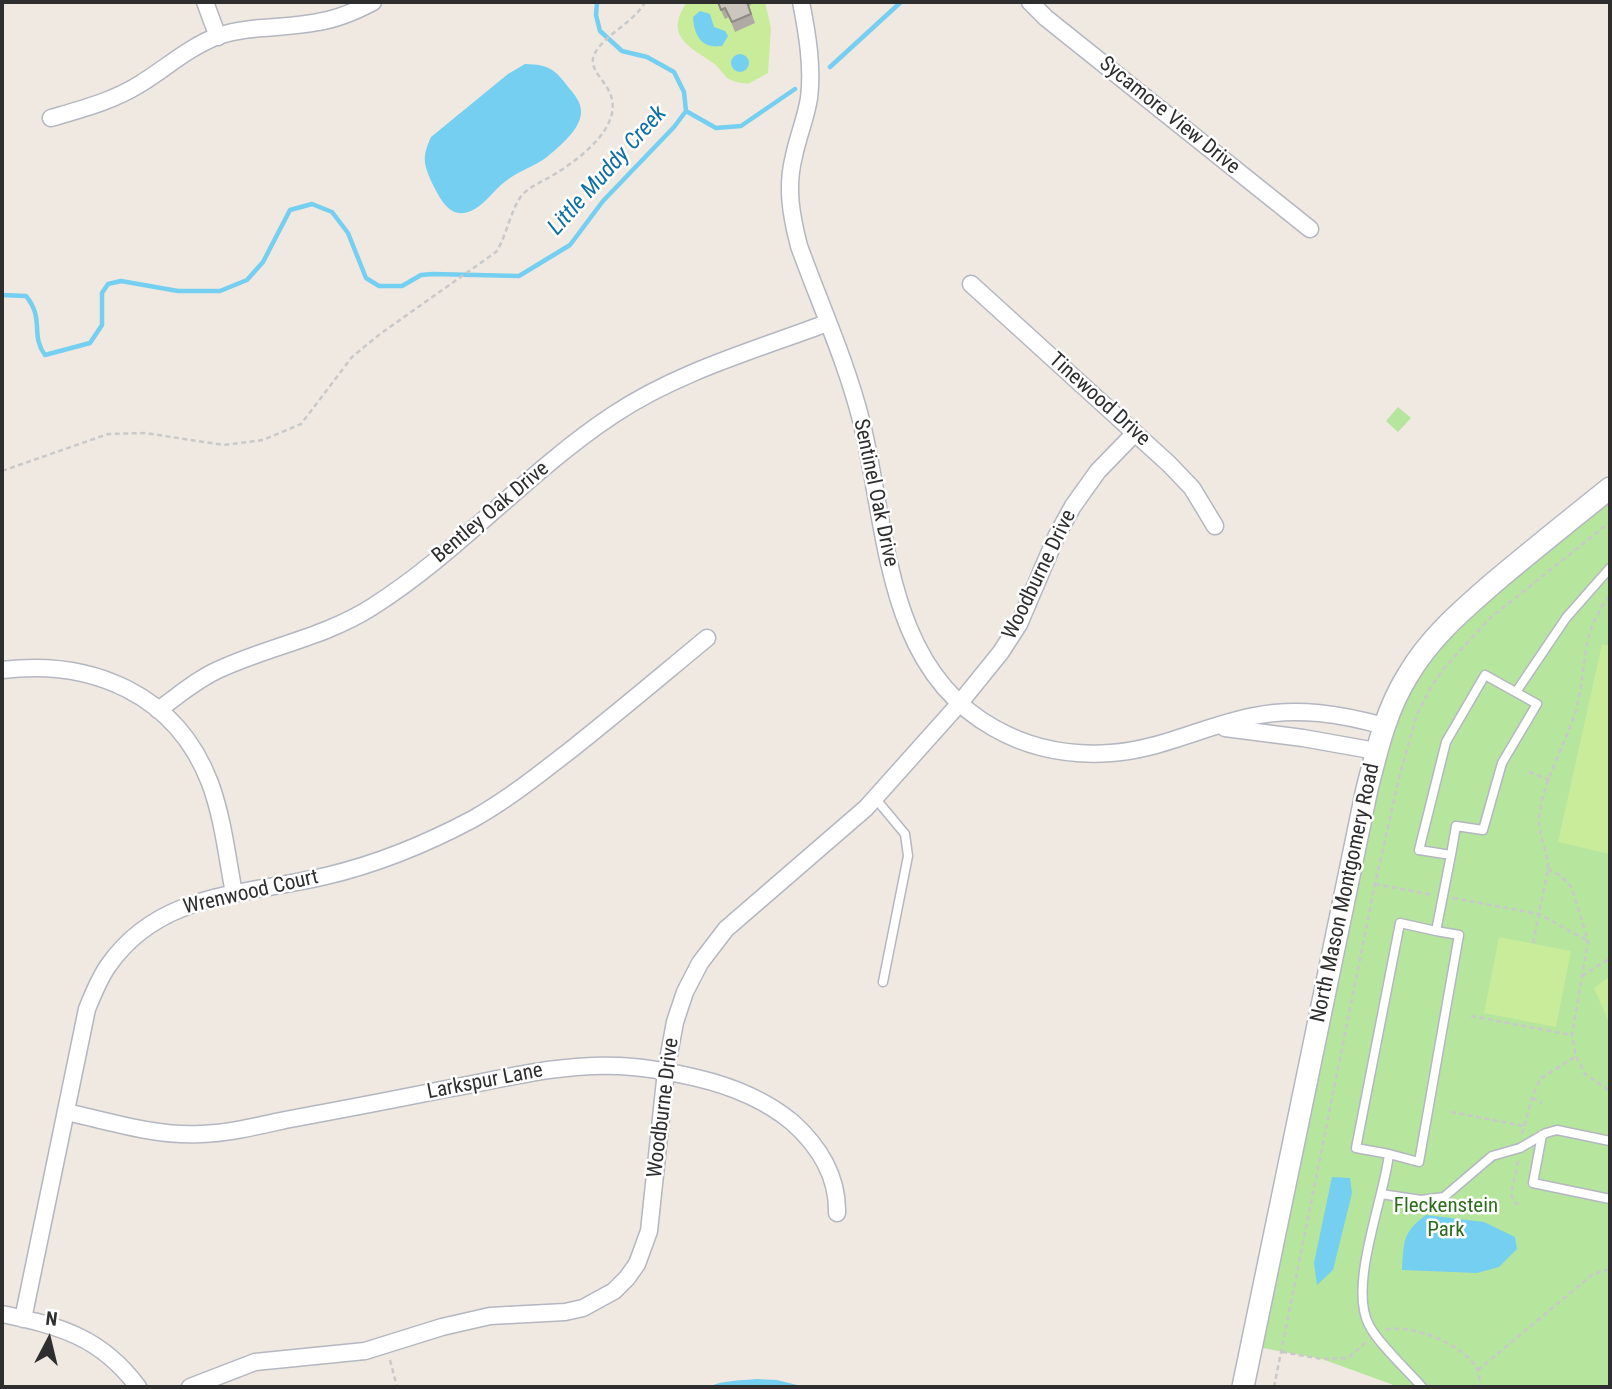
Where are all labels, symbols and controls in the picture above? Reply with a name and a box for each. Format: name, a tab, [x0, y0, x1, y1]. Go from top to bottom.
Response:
street label: Sycamore View Drive	[1094, 52, 1244, 180]
water label: Little Muddy Creek	[543, 101, 673, 241]
street label: Tinewood Drive	[1043, 348, 1155, 452]
street label: Sentinel Oak Drive	[847, 417, 903, 569]
street label: Bentley Oak Drive	[427, 457, 555, 569]
street label: Woodburne Drive	[998, 506, 1082, 644]
street label: North Mason Montgomery Road	[1306, 761, 1386, 1025]
street label: Wrenwood Court	[181, 865, 321, 921]
street label: Woodburne Drive	[643, 1037, 685, 1179]
street label: Larkspur Lane	[425, 1058, 545, 1106]
park label: Fleckenstein Park	[1394, 1194, 1498, 1244]
north arrow	[14, 1305, 84, 1375]
text: N	[44, 1307, 59, 1331]

